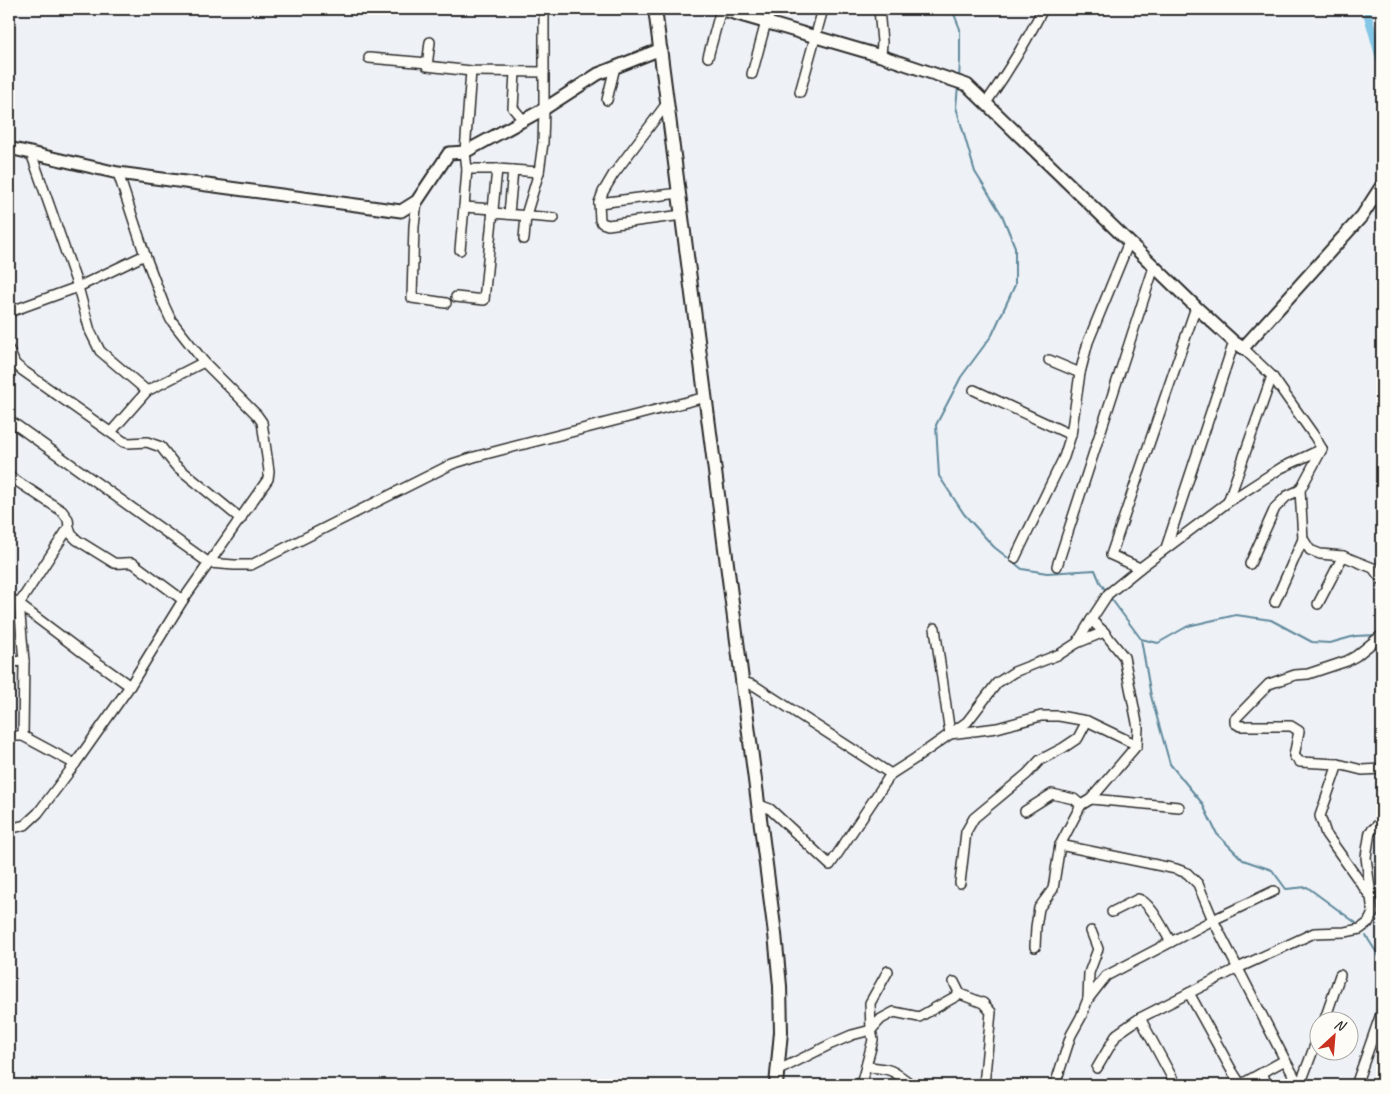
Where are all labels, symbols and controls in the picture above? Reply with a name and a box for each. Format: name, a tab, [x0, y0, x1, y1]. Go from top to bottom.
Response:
north arrow	[1308, 1012, 1358, 1062]
text: N	[1332, 1015, 1349, 1035]

